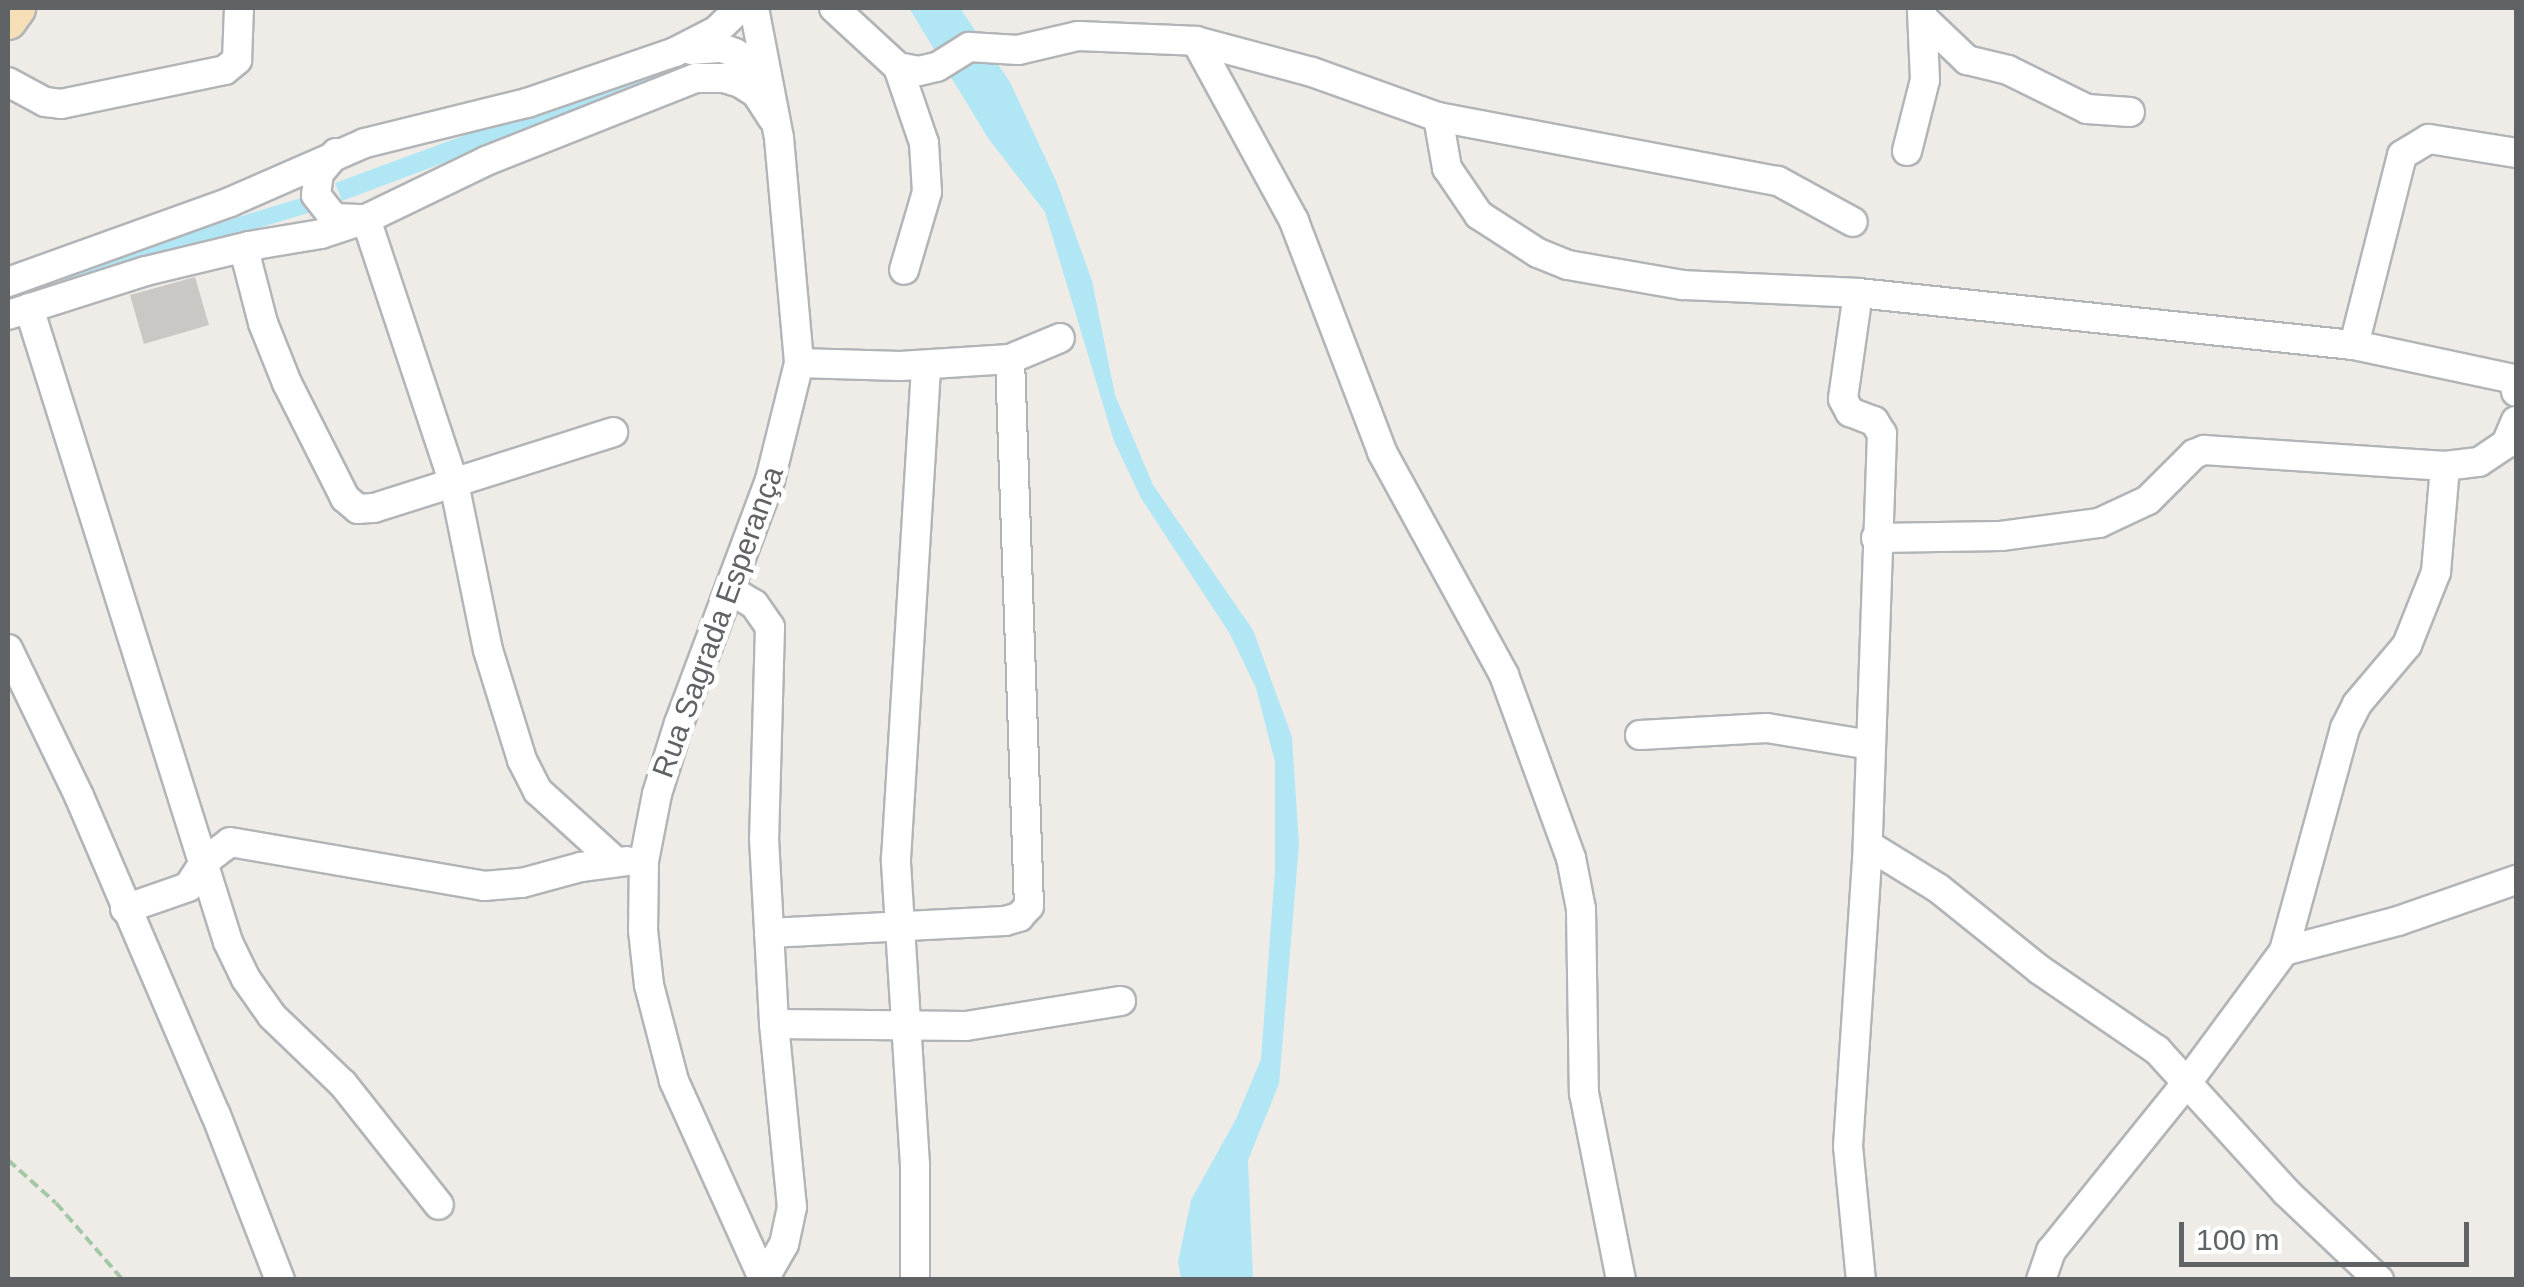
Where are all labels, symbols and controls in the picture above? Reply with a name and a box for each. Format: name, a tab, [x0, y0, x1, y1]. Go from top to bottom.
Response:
street label: Rua Sagrada Esperança	[645, 461, 791, 783]
scale bar	[2184, 1202, 2474, 1264]
text: 100 m	[2196, 1223, 2279, 1256]

